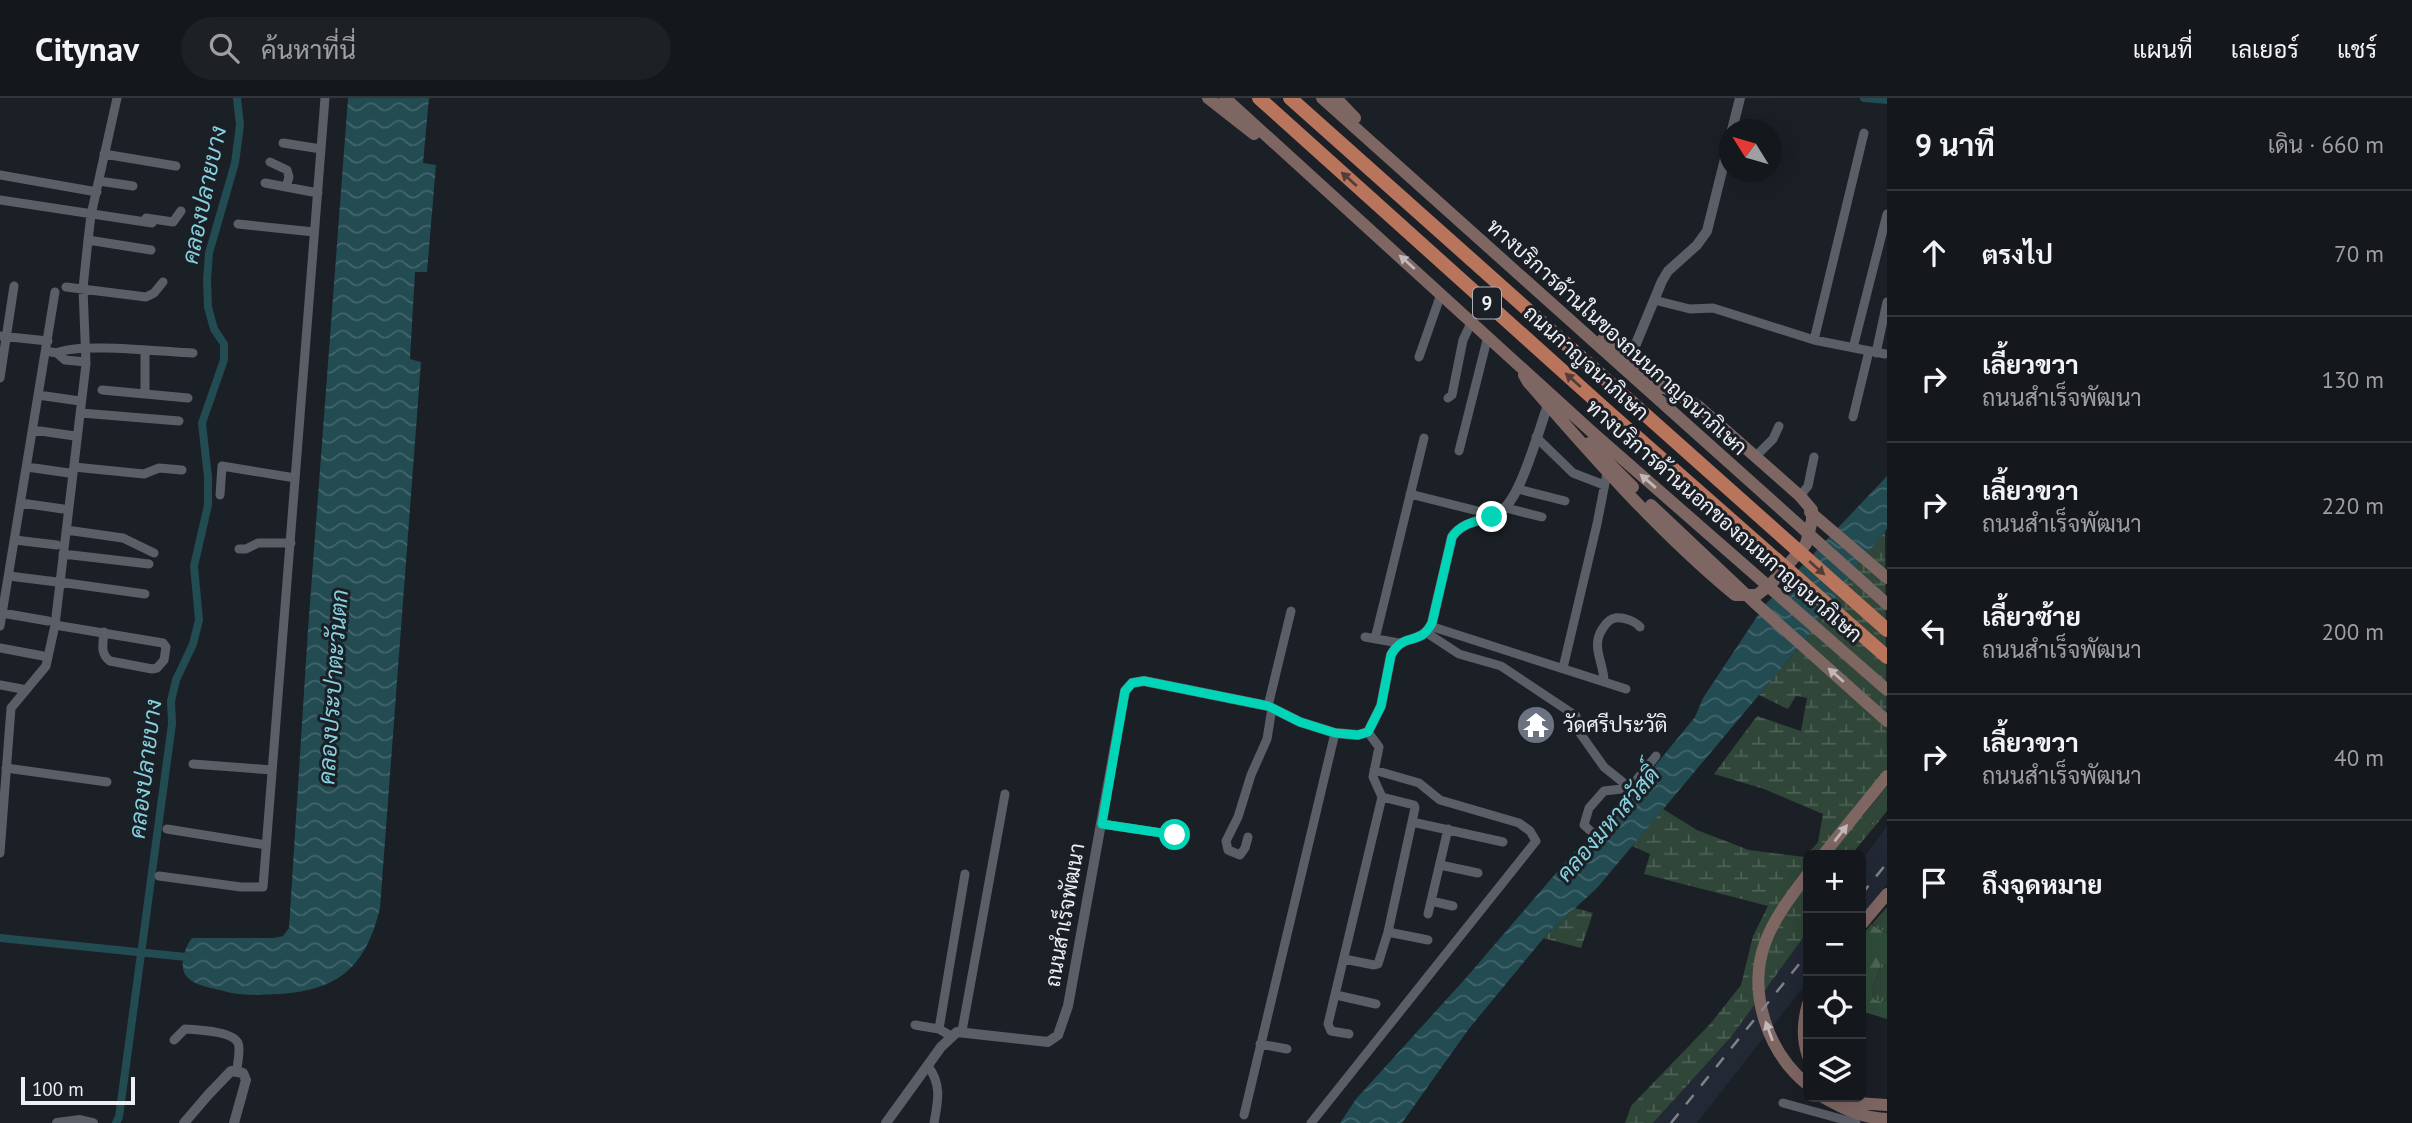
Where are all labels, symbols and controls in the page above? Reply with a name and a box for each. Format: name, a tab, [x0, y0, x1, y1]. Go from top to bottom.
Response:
search box	[181, 17, 671, 80]
text: Citynav	[35, 27, 139, 70]
icon: search	[205, 29, 243, 67]
text: ค้นหาที่นี่	[261, 33, 356, 66]
text: แผนที่	[2133, 34, 2193, 65]
text: เลเยอร์	[2231, 34, 2299, 65]
text: แชร์	[2337, 34, 2377, 65]
north arrow	[1719, 119, 1782, 182]
water label: คลองปลายบาง	[175, 123, 232, 267]
text: 9 นาที	[1915, 125, 1995, 164]
text: เดิน · 660 m	[2268, 130, 2384, 159]
one-way arrow	[1340, 171, 1358, 187]
street label: ทางบริการด้านในของถนนกาญจนาภิเษก	[1482, 214, 1752, 460]
icon: ahead	[1915, 234, 1953, 272]
text: ตรงไป	[1982, 238, 2053, 271]
text: 70 m	[2334, 239, 2384, 268]
one-way arrow	[1398, 254, 1416, 270]
road number: 9	[1473, 288, 1501, 318]
street label: ถนนกาญจนาภิเษก	[1518, 300, 1654, 426]
text: เลี้ยวขวา	[1982, 348, 2079, 381]
icon: right	[1915, 360, 1953, 398]
text: 130 m	[2322, 365, 2384, 394]
one-way arrow	[1565, 373, 1582, 389]
text: ถนนสำเร็จพัฒนา	[1982, 383, 2142, 412]
street label: ทางบริการด้านนอกของถนนกาญจนาภิเษก	[1581, 393, 1868, 648]
one-way arrow	[1639, 474, 1656, 489]
text: เลี้ยวขวา	[1982, 474, 2079, 507]
icon: right	[1915, 486, 1953, 524]
text: 220 m	[2322, 491, 2384, 520]
route end	[1476, 501, 1507, 532]
text: ถนนสำเร็จพัฒนา	[1982, 509, 2142, 538]
one-way arrow	[1808, 560, 1826, 576]
water label: คลองประปาตะวันตก	[311, 588, 354, 786]
text: เลี้ยวซ้าย	[1982, 600, 2081, 633]
icon: left	[1915, 612, 1953, 650]
text: 200 m	[2322, 617, 2384, 646]
text: ถนนสำเร็จพัฒนา	[1982, 635, 2142, 664]
one-way arrow	[1828, 668, 1845, 684]
water label: คลองปลายบาง	[122, 698, 167, 840]
temple icon: วัดศรีประวัติ	[1515, 704, 1557, 746]
place label: วัดศรีประวัติ	[1563, 711, 1668, 738]
text: เลี้ยวขวา	[1982, 726, 2079, 759]
icon: right	[1915, 738, 1953, 776]
text: 40 m	[2334, 743, 2384, 772]
water label: คลองมหาสวัสดิ์	[1544, 753, 1668, 887]
text: ถนนสำเร็จพัฒนา	[1982, 761, 2142, 790]
route start	[1159, 819, 1190, 850]
one-way arrow	[1834, 824, 1849, 842]
street label: ถนนสำเร็จพัฒนา	[1038, 841, 1090, 989]
map controls	[1803, 850, 1866, 1102]
button: +	[1803, 850, 1866, 913]
icon: arrive	[1915, 864, 1953, 902]
text: ถึงจุดหมาย	[1982, 868, 2103, 901]
button: −	[1803, 913, 1866, 976]
button: locate	[1803, 976, 1866, 1039]
one-way arrow	[1763, 1020, 1774, 1041]
button: layers	[1803, 1039, 1866, 1102]
scale bar	[21, 1074, 135, 1106]
text: 100 m	[32, 1077, 84, 1101]

